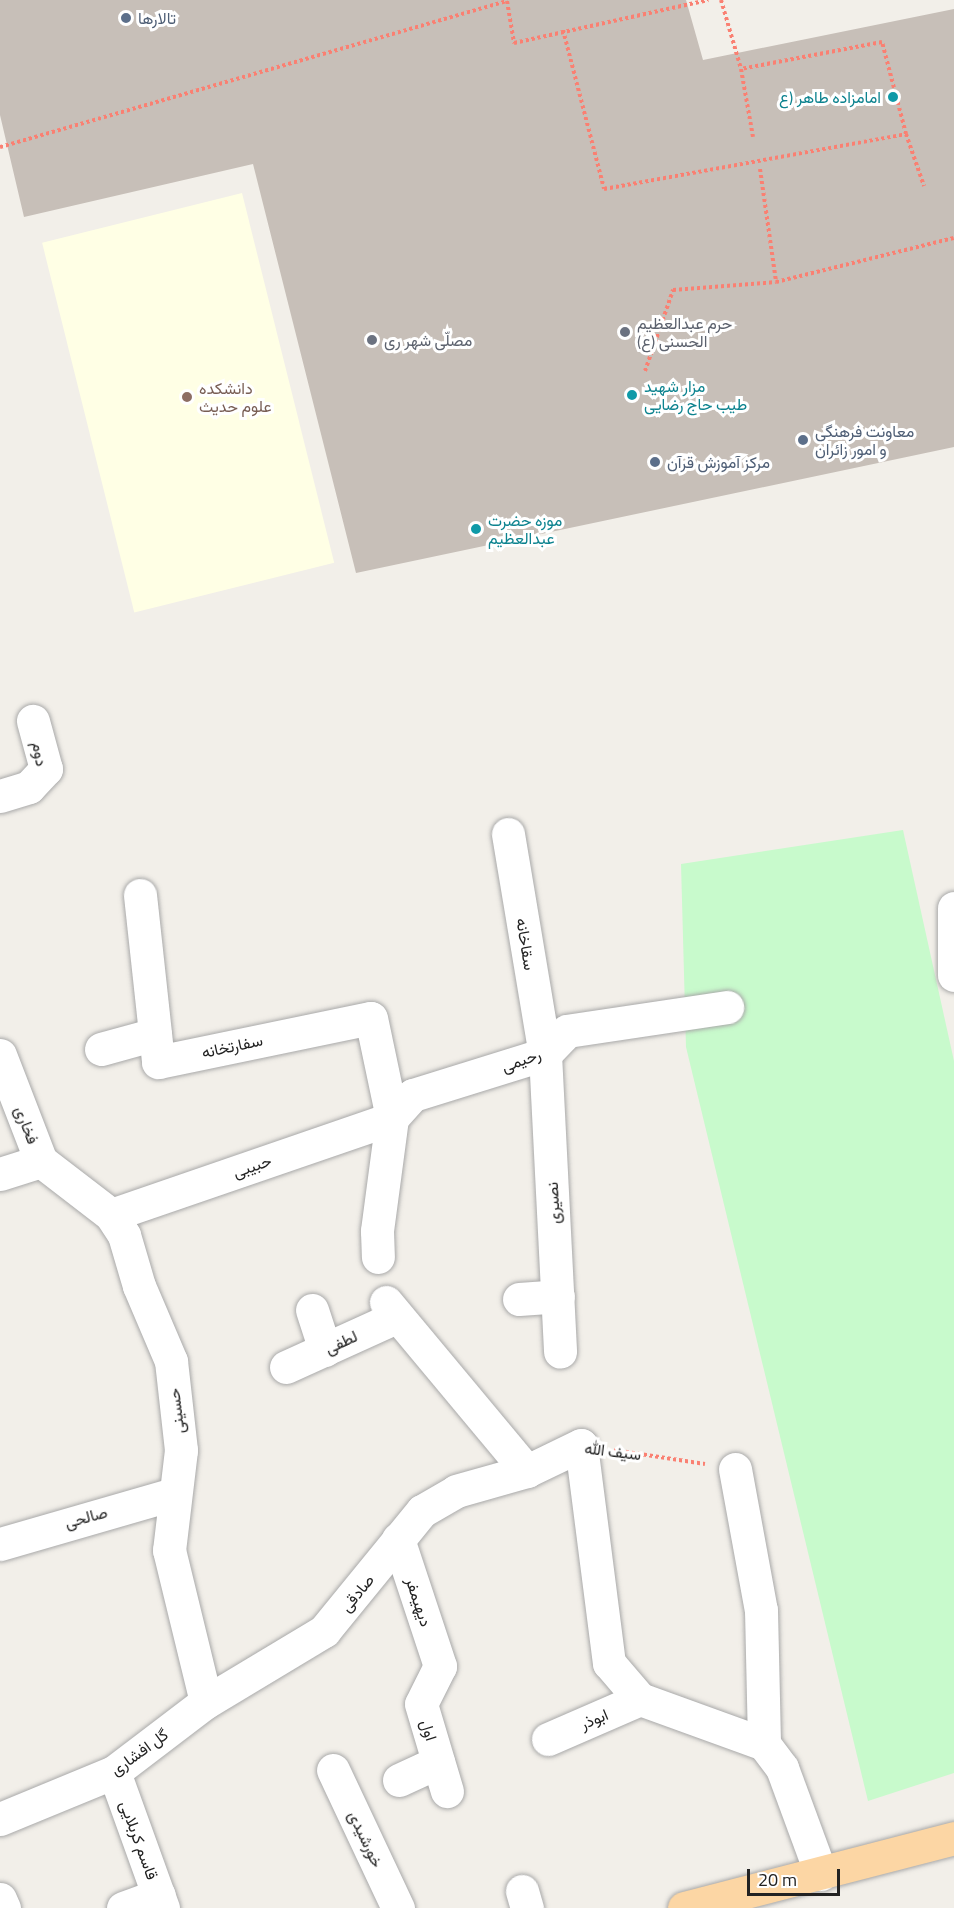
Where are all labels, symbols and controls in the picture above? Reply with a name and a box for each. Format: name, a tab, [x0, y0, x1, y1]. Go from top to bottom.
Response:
place label: تالارها	[138, 8, 176, 28]
marker: تالارها	[119, 11, 133, 25]
place label: امامزاده طاهر (ع	[779, 87, 881, 107]
marker: امامزاده طاهر (ع	[886, 90, 900, 104]
place label: حرم عبدالعظیم الحسنی (ع)	[637, 313, 732, 351]
marker: حرم عبدالعظیم الحسنی (ع)	[618, 325, 632, 339]
place label: مصلّی شهر ری	[384, 330, 472, 350]
marker: مصلّی شهر ری	[365, 333, 379, 347]
place label: مزار شهید طیب حاج رضایی	[644, 376, 747, 414]
place label: دانشکده علوم حدیث	[199, 378, 272, 416]
marker: مزار شهید طیب حاج رضایی	[625, 388, 639, 402]
marker: دانشکده علوم حدیث	[180, 390, 194, 404]
place label: معاونت فرهنگی و امور زائران	[815, 421, 914, 459]
marker: معاونت فرهنگی و امور زائران	[796, 433, 810, 447]
place label: مرکز آموزش قرآن	[667, 452, 770, 472]
marker: مرکز آموزش قرآن	[648, 455, 662, 469]
place label: موزه حضرت عبدالعظیم	[488, 510, 562, 548]
marker: موزه حضرت عبدالعظیم	[469, 522, 483, 536]
street label: دوم	[28, 740, 52, 768]
street label: سقاخانه	[512, 917, 540, 971]
street label: سفارتخانه	[200, 1030, 264, 1062]
street label: رحیمی	[499, 1044, 543, 1076]
street label: فخاری	[11, 1103, 43, 1147]
street label: حبیبی	[230, 1150, 274, 1182]
street label: نصیری	[542, 1181, 564, 1225]
street label: لطفی	[322, 1326, 360, 1358]
street label: حسینی	[164, 1387, 188, 1435]
street label: سیف الله	[584, 1438, 642, 1464]
street label: صالحی	[63, 1502, 109, 1532]
street label: صادقی	[336, 1570, 378, 1616]
street label: دیهیمفر	[402, 1575, 436, 1629]
street label: ابوذر	[577, 1705, 611, 1733]
street label: اول	[417, 1717, 441, 1743]
street label: گل افشاری	[106, 1725, 172, 1779]
street label: قاسم کربلایی	[116, 1798, 162, 1882]
street label: خورشیدی	[345, 1808, 387, 1870]
scale bar	[750, 1857, 843, 1895]
text: 20 m	[758, 1866, 797, 1893]

